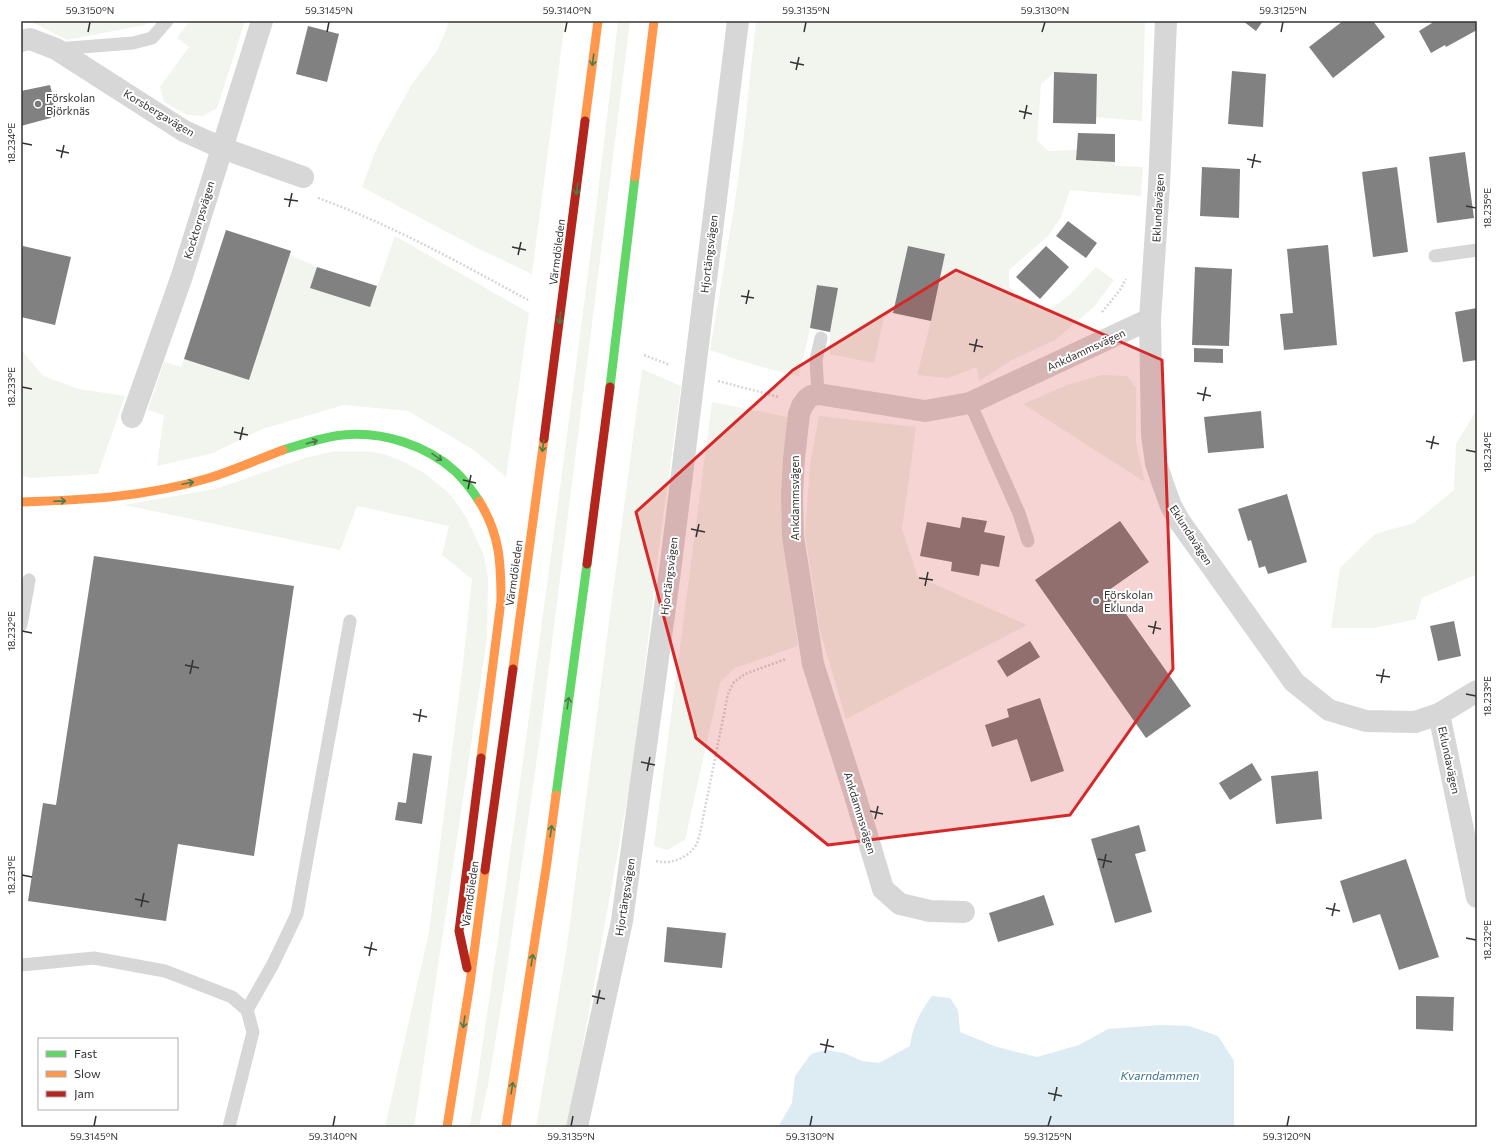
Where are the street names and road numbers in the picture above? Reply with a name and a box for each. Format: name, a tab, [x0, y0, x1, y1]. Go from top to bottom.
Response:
street label: Korsbergavägen	[122, 86, 197, 139]
street label: Eklundavägen	[1149, 173, 1166, 243]
street label: Kocktorpsvägen	[180, 179, 217, 260]
street label: Hjortängsvägen	[697, 214, 720, 294]
street label: Värmdöleden	[546, 218, 567, 286]
street label: Ankdammsvägen	[1045, 326, 1127, 373]
street label: Ankdammsvägen	[788, 455, 801, 541]
street label: Eklundavägen	[1167, 502, 1216, 567]
street label: Hjortängsvägen	[657, 536, 680, 616]
street label: Värmdöleden	[502, 539, 525, 607]
street label: Eklundavägen	[1436, 725, 1463, 795]
street label: Ankdammsvägen	[842, 770, 879, 855]
street label: Hjortängsvägen	[612, 857, 637, 937]
street label: Värmdöleden	[458, 860, 481, 928]

